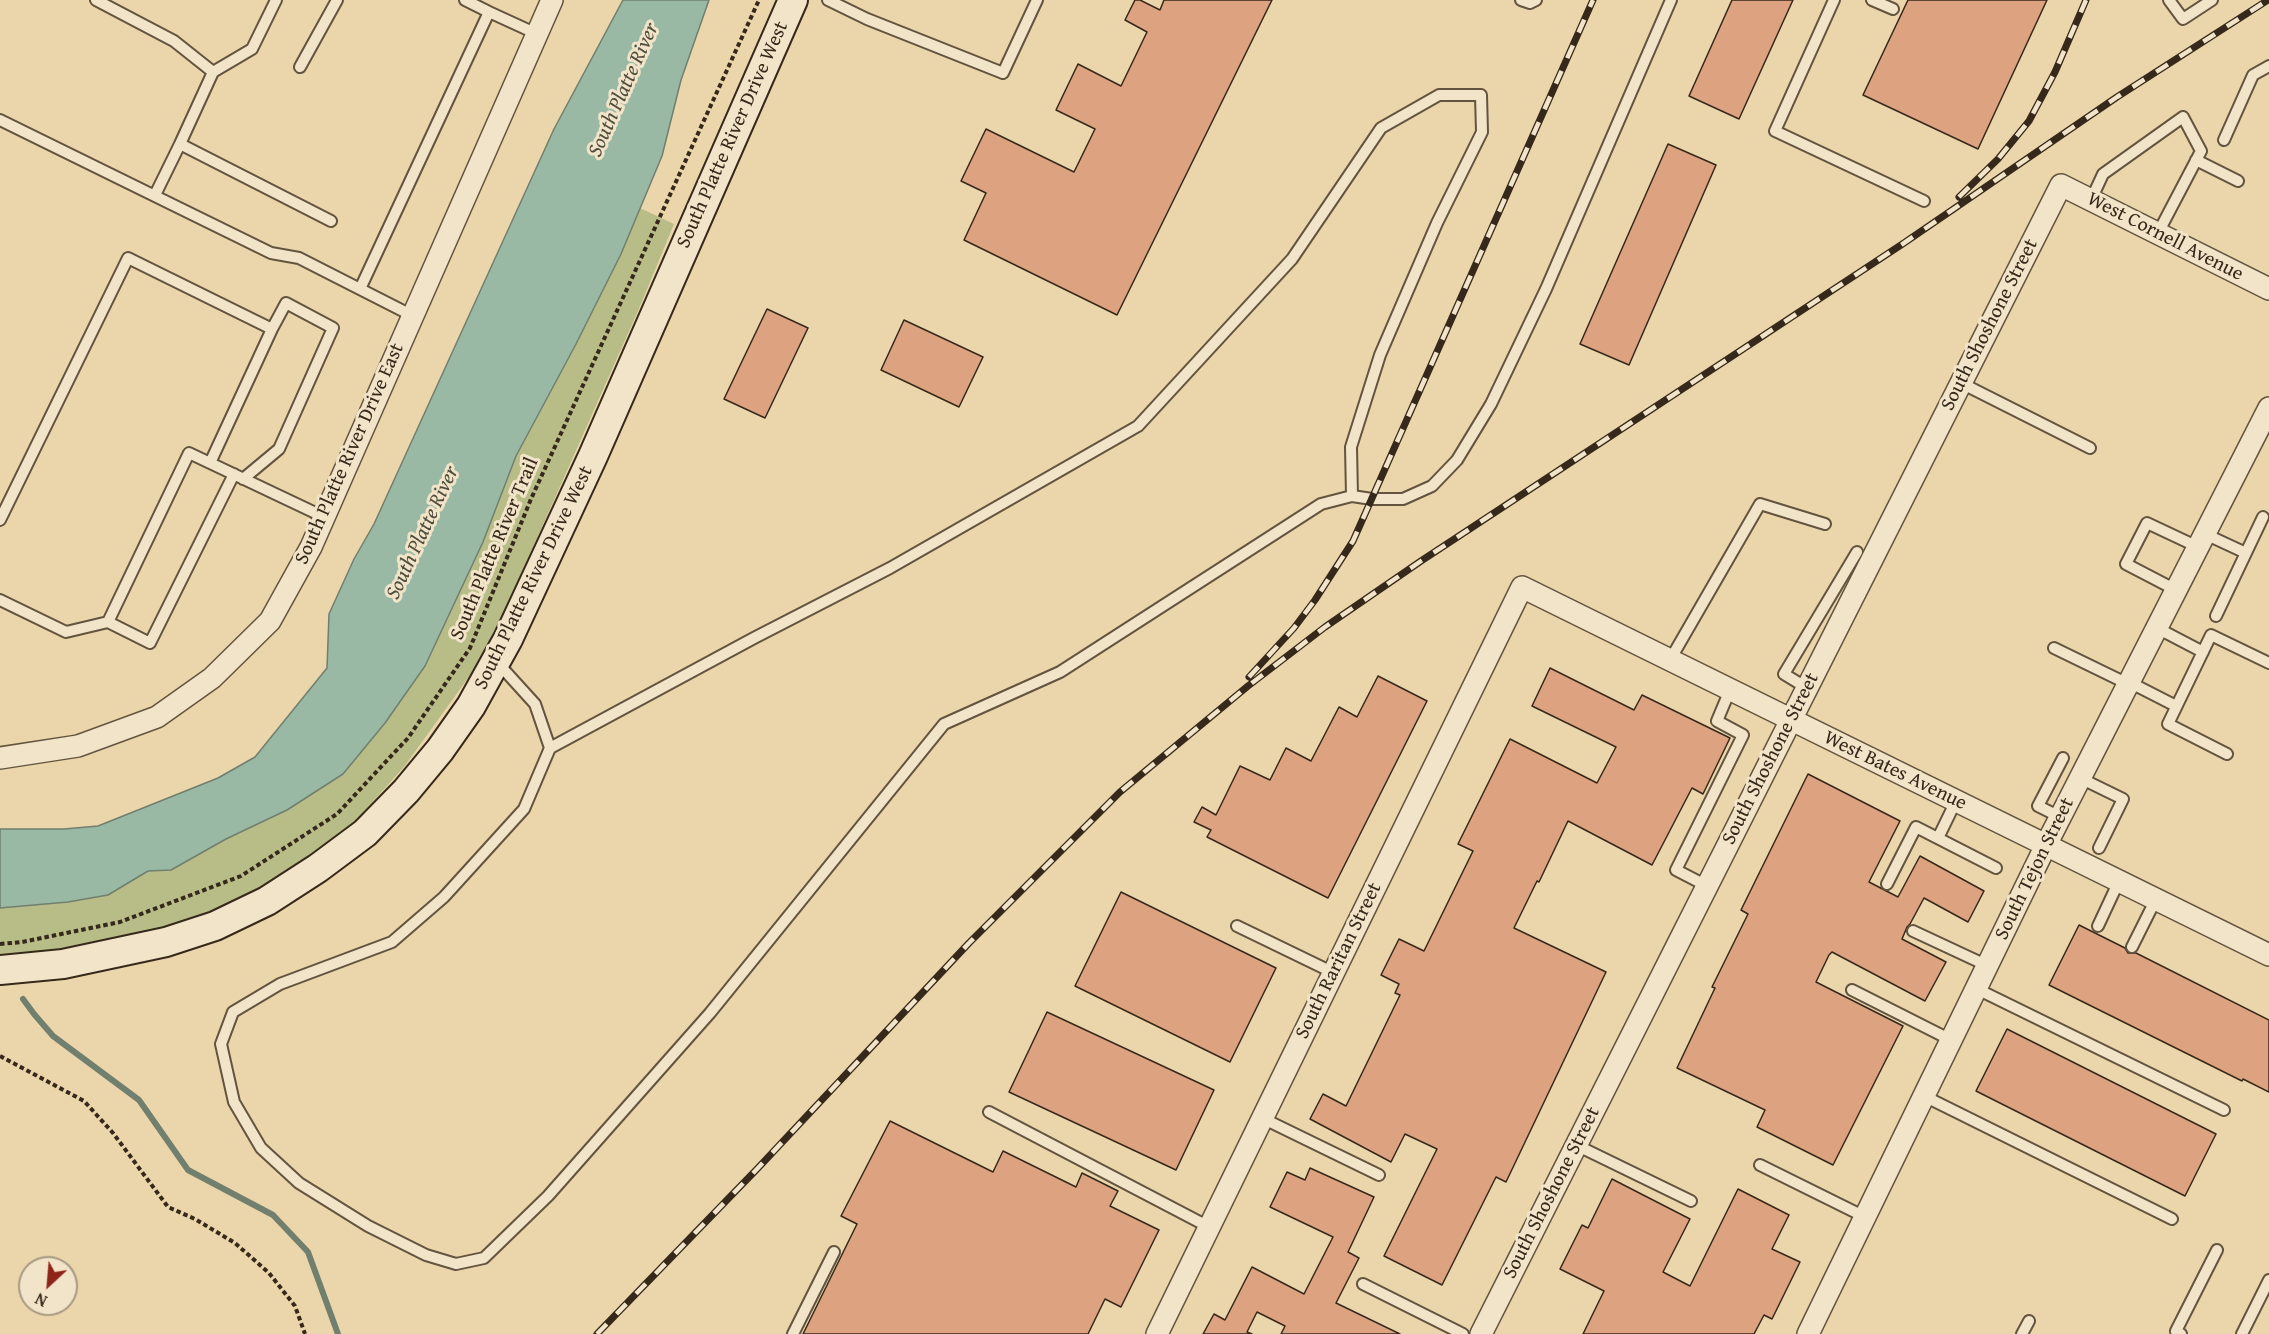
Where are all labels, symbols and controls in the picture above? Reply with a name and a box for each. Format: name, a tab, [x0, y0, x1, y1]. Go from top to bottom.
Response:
street label: South Platte River Drive West	[672, 18, 794, 252]
water label: South Platte River	[583, 19, 665, 161]
street label: West Cornell Avenue	[2083, 187, 2247, 287]
street label: South Shoshone Street	[1936, 235, 2044, 415]
street label: South Platte River Drive East	[290, 340, 410, 568]
street label: South Platte River Trail	[446, 454, 544, 644]
water label: South Platte River	[381, 462, 465, 604]
street label: South Platte River Drive West	[469, 462, 599, 694]
street label: South Shoshone Street	[1717, 669, 1825, 849]
street label: West Bates Avenue	[1820, 726, 1970, 816]
street label: South Tejon Street	[1990, 794, 2080, 944]
street label: South Raritan Street	[1291, 879, 1387, 1043]
street label: South Shoshone Street	[1498, 1103, 1606, 1283]
north arrow	[18, 1256, 78, 1316]
text: N	[31, 1287, 51, 1314]

